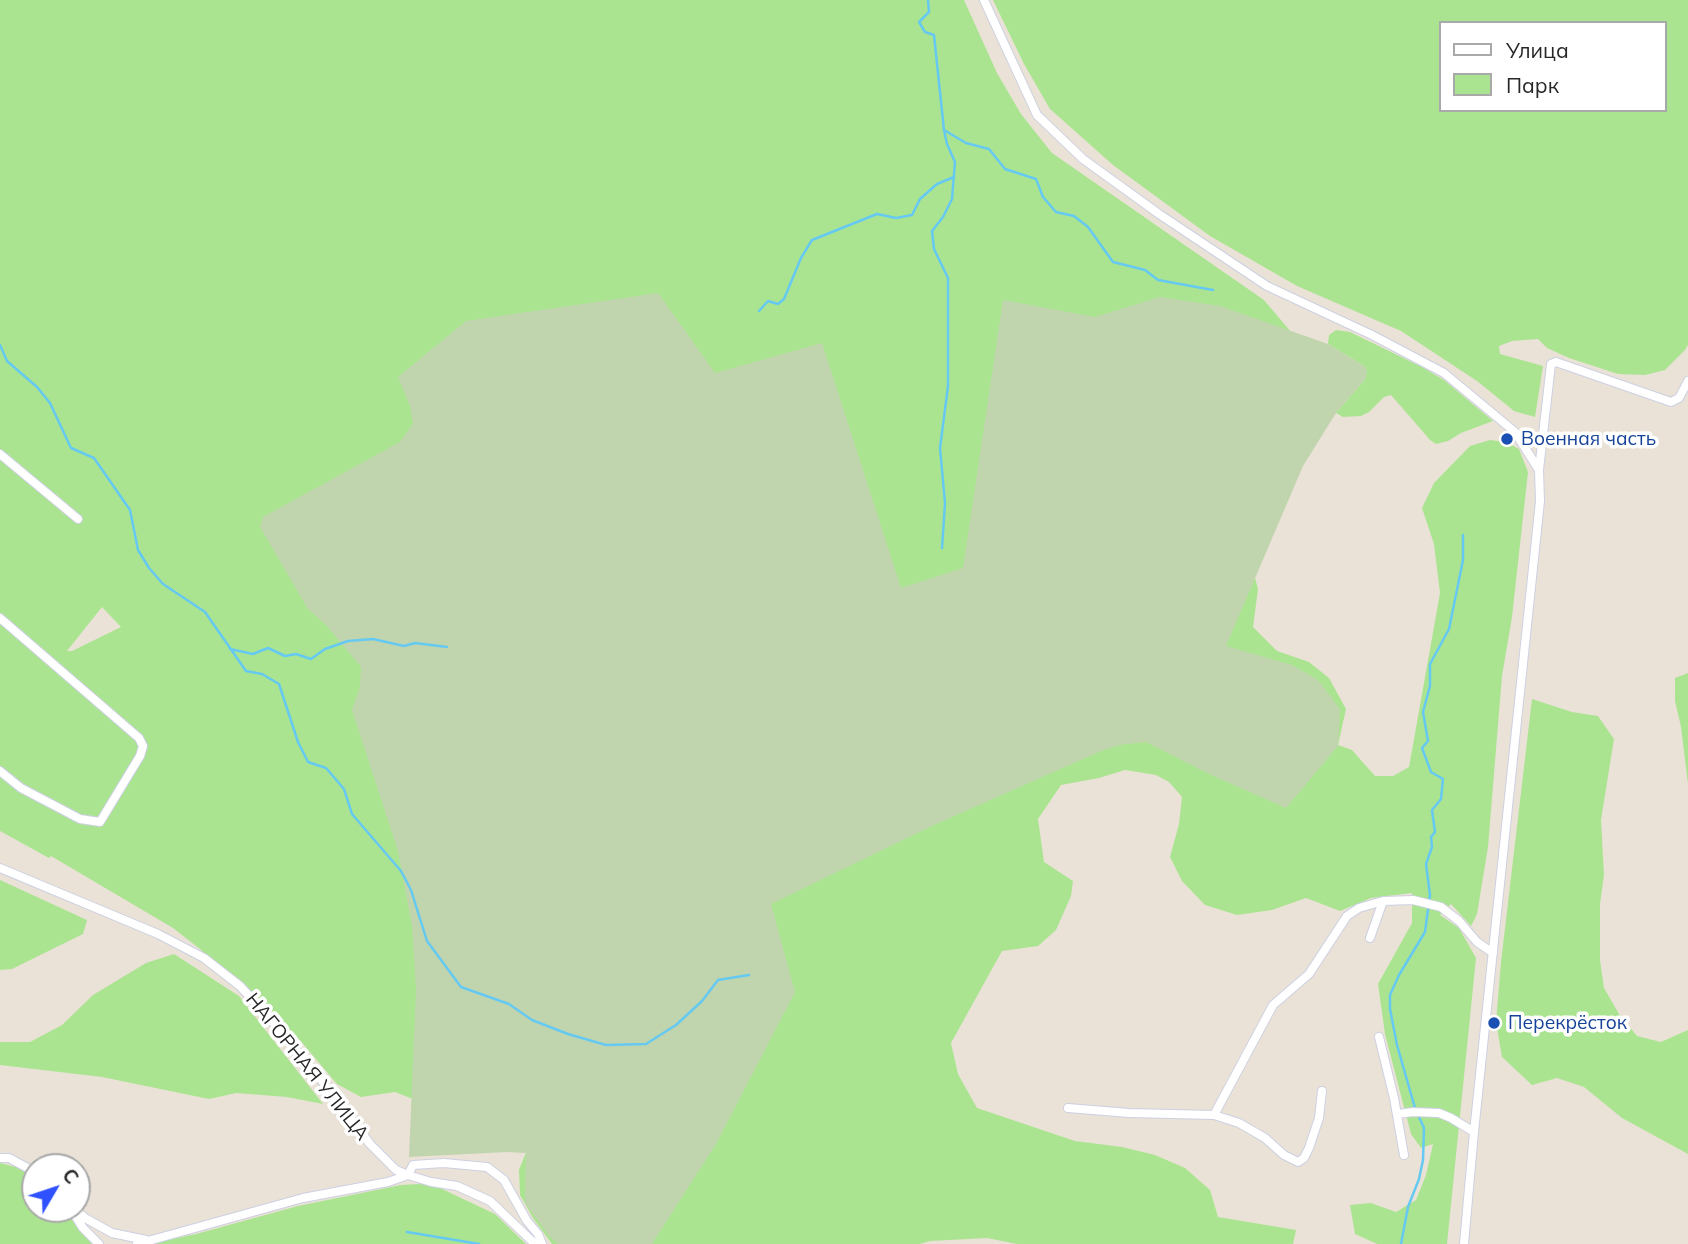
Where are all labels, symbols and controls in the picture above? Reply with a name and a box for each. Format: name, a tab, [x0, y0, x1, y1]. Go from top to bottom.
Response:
legend	[1440, 21, 1667, 112]
text: Улица	[1506, 37, 1569, 63]
text: Парк	[1506, 72, 1559, 98]
place label: Военная часть	[1521, 428, 1656, 450]
marker: Военная часть	[1499, 431, 1515, 447]
street label: НАГОРНАЯ УЛИЦА	[241, 989, 373, 1145]
place label: Перекрёсток	[1508, 1012, 1627, 1034]
marker: Перекрёсток	[1486, 1015, 1502, 1031]
north arrow	[21, 1153, 91, 1223]
text: С	[57, 1163, 84, 1189]

